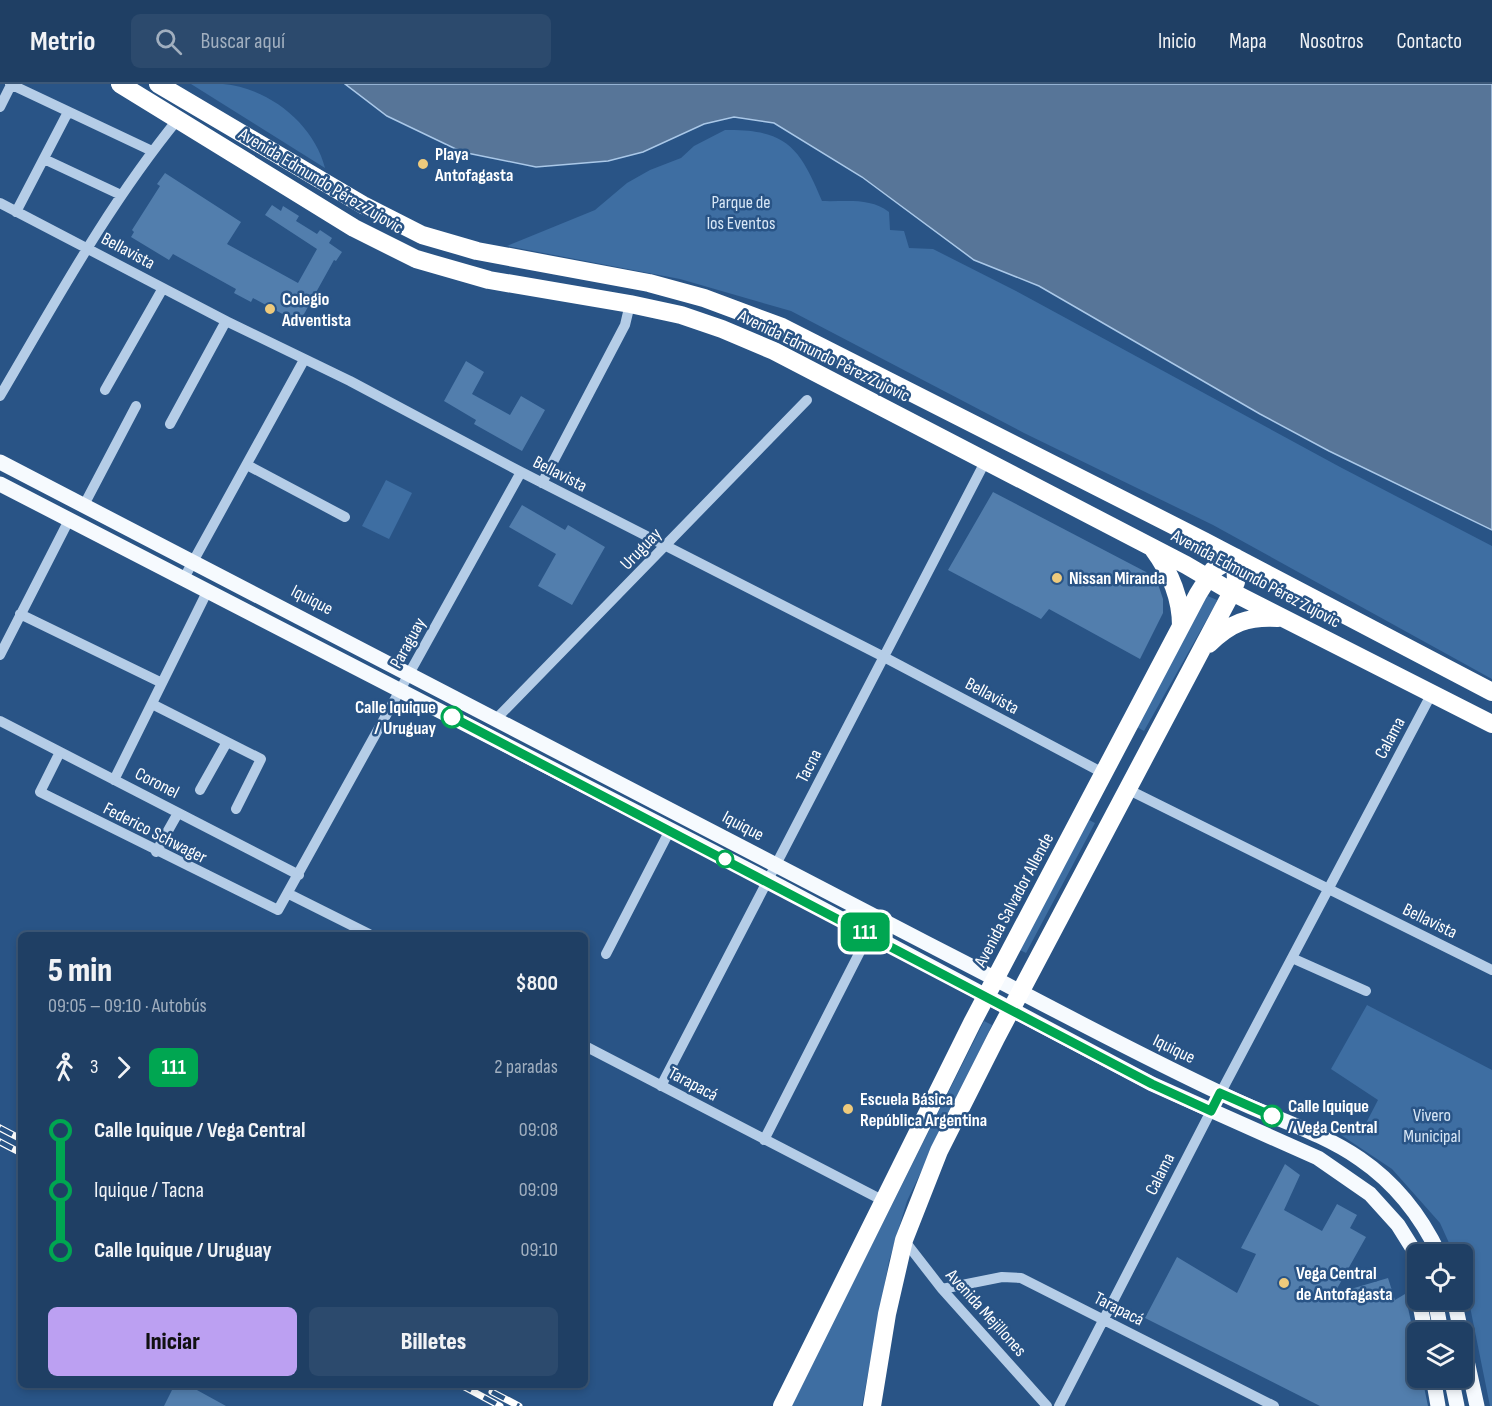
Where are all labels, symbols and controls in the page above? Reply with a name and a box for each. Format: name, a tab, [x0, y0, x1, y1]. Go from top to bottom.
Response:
search box	[131, 14, 551, 68]
text: Metrio	[30, 25, 95, 58]
icon: search	[152, 25, 185, 58]
text: Buscar aquí	[200, 28, 285, 55]
text: Inicio	[1158, 29, 1196, 54]
text: Mapa	[1229, 29, 1267, 54]
text: Nosotros	[1300, 29, 1364, 54]
text: Contacto	[1397, 29, 1462, 54]
street label: Avenida Edmundo Pérez Zujovic	[234, 123, 407, 239]
place label: Playa Antofagasta	[434, 144, 513, 186]
marker: Playa Antofagasta	[416, 157, 430, 171]
park label: Parque de los Eventos	[707, 192, 775, 234]
street label: Bellavista	[98, 228, 159, 274]
place label: Colegio Adventista	[281, 289, 351, 331]
marker: Colegio Adventista	[263, 302, 277, 316]
street label: Avenida Edmundo Pérez Zujovic	[734, 305, 913, 407]
street label: Bellavista	[529, 452, 591, 497]
street label: Uruguay	[616, 524, 666, 574]
street label: Avenida Edmundo Pérez Zujovic	[1167, 525, 1344, 633]
place label: Nissan Miranda	[1069, 568, 1165, 589]
marker: Nissan Miranda	[1050, 571, 1064, 585]
street label: Iquique	[288, 581, 336, 619]
street label: Paraguay	[386, 614, 430, 672]
street label: Bellavista	[962, 673, 1023, 719]
place label: Calle Iquique / Uruguay	[355, 697, 437, 739]
marker: Calle Iquique / Uruguay	[441, 706, 463, 728]
street label: Calama	[1370, 714, 1410, 762]
street label: Tacna	[792, 746, 826, 786]
street label: Coronel	[131, 763, 183, 803]
street label: Federico Schwager	[100, 798, 210, 868]
street label: Iquique	[719, 806, 767, 846]
street label: Avenida Salvador Allende	[969, 829, 1058, 972]
unlabelled marker	[716, 850, 734, 868]
street label: Bellavista	[1399, 899, 1461, 943]
line badge: 111	[830, 912, 900, 952]
text: 111	[853, 920, 877, 945]
text: 5 min	[48, 951, 112, 991]
text: $800	[515, 970, 558, 997]
text: 09:05 – 09:10 · Autobús	[48, 994, 207, 1018]
street label: Iquique	[1150, 1030, 1198, 1068]
icon: walk	[48, 1051, 81, 1084]
icon: forward	[107, 1051, 140, 1084]
text: 3	[90, 1055, 98, 1079]
text: 111	[161, 1055, 186, 1080]
text: 2 paradas	[494, 1055, 558, 1079]
street label: Tarapacá	[665, 1062, 721, 1106]
place label: Escuela Básica República Argentina	[860, 1089, 987, 1131]
place label: Calle Iquique / Vega Central	[1288, 1096, 1377, 1138]
marker: Escuela Básica República Argentina	[841, 1102, 855, 1116]
marker: Calle Iquique / Vega Central	[1261, 1105, 1283, 1127]
park label: Vivero Municipal	[1403, 1105, 1461, 1147]
text: Calle Iquique / Vega Central	[94, 1117, 306, 1144]
text: 09:08	[519, 1118, 558, 1142]
street label: Calama	[1141, 1150, 1179, 1198]
text: Iquique / Tacna	[94, 1177, 204, 1204]
text: 09:09	[519, 1178, 558, 1202]
text: Calle Iquique / Uruguay	[94, 1237, 272, 1264]
text: 09:10	[521, 1238, 558, 1262]
map controls	[1407, 1244, 1473, 1388]
button: locate	[1407, 1244, 1473, 1310]
place label: Vega Central de Antofagasta	[1296, 1263, 1393, 1305]
street label: Avenida Mejillones	[941, 1264, 1031, 1361]
marker: Vega Central de Antofagasta	[1277, 1276, 1291, 1290]
street label: Tarapacá	[1091, 1288, 1147, 1330]
button: Iniciar	[48, 1307, 297, 1376]
button: Billetes	[309, 1307, 558, 1376]
button: layers	[1407, 1322, 1473, 1388]

